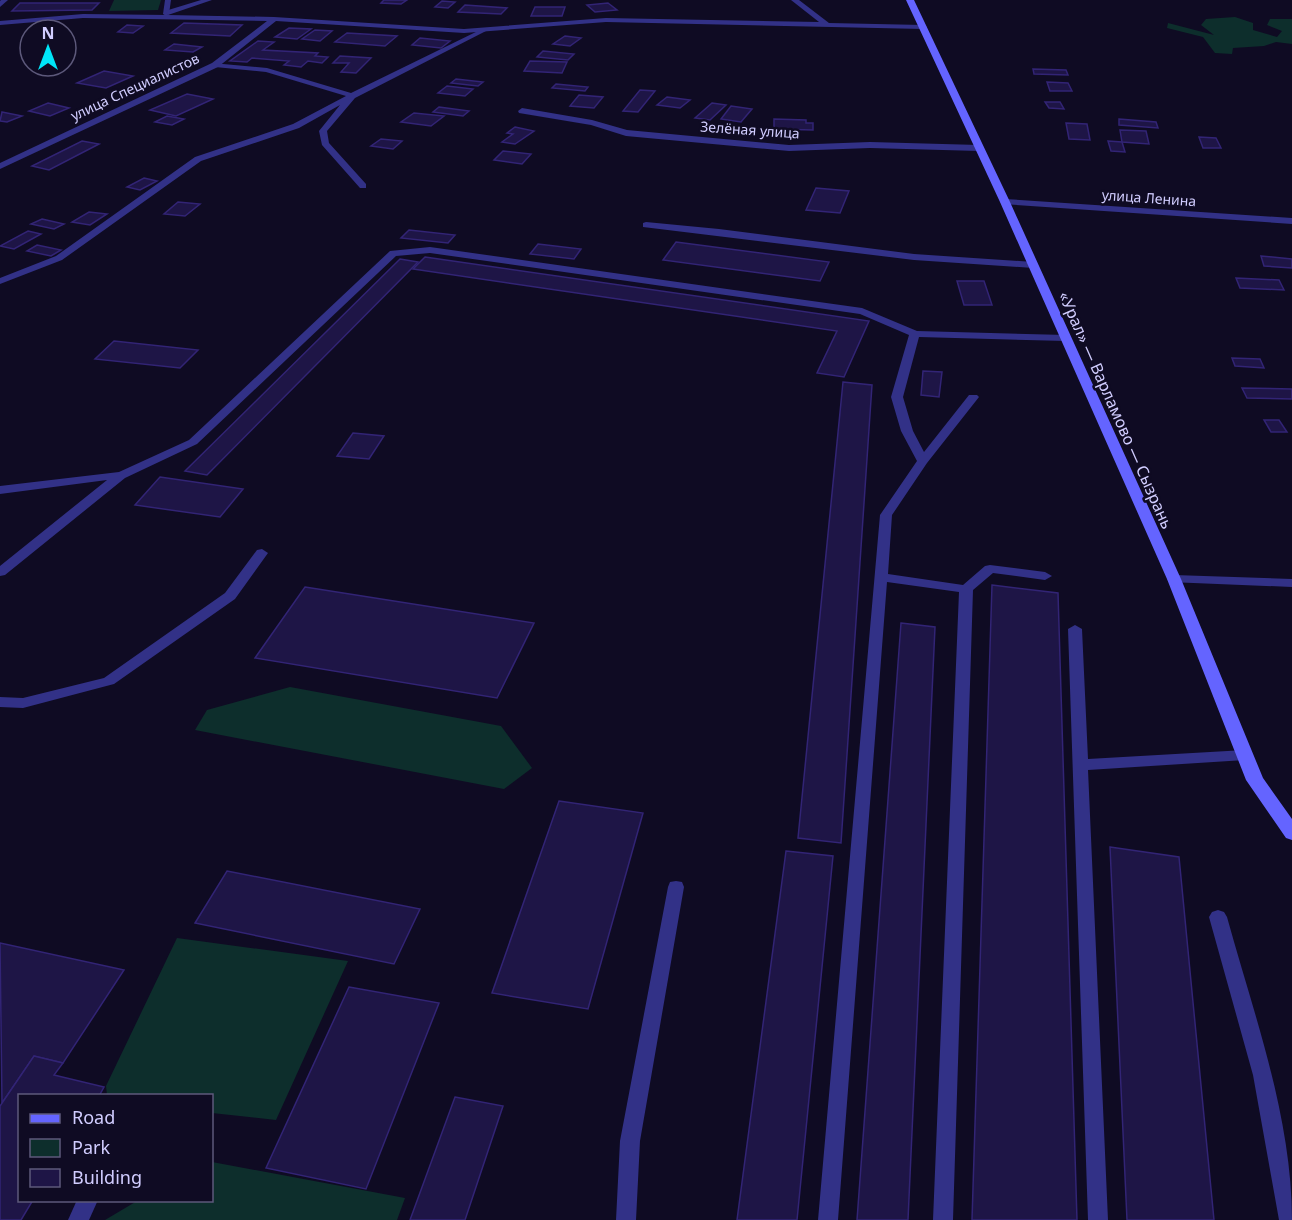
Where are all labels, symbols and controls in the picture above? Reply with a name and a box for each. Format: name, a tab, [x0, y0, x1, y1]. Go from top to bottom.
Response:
north arrow	[18, 18, 78, 78]
text: N	[41, 22, 55, 44]
street label: улица Специалистов	[67, 48, 202, 125]
street label: Зелёная улица	[700, 117, 800, 142]
street label: улица Ленина	[1101, 185, 1197, 210]
street label: «Урал» — Варламово — Сызрань	[1054, 288, 1178, 532]
legend	[18, 1094, 213, 1202]
text: Road	[72, 1105, 115, 1129]
text: Park	[72, 1135, 110, 1159]
text: Building	[72, 1165, 142, 1189]

